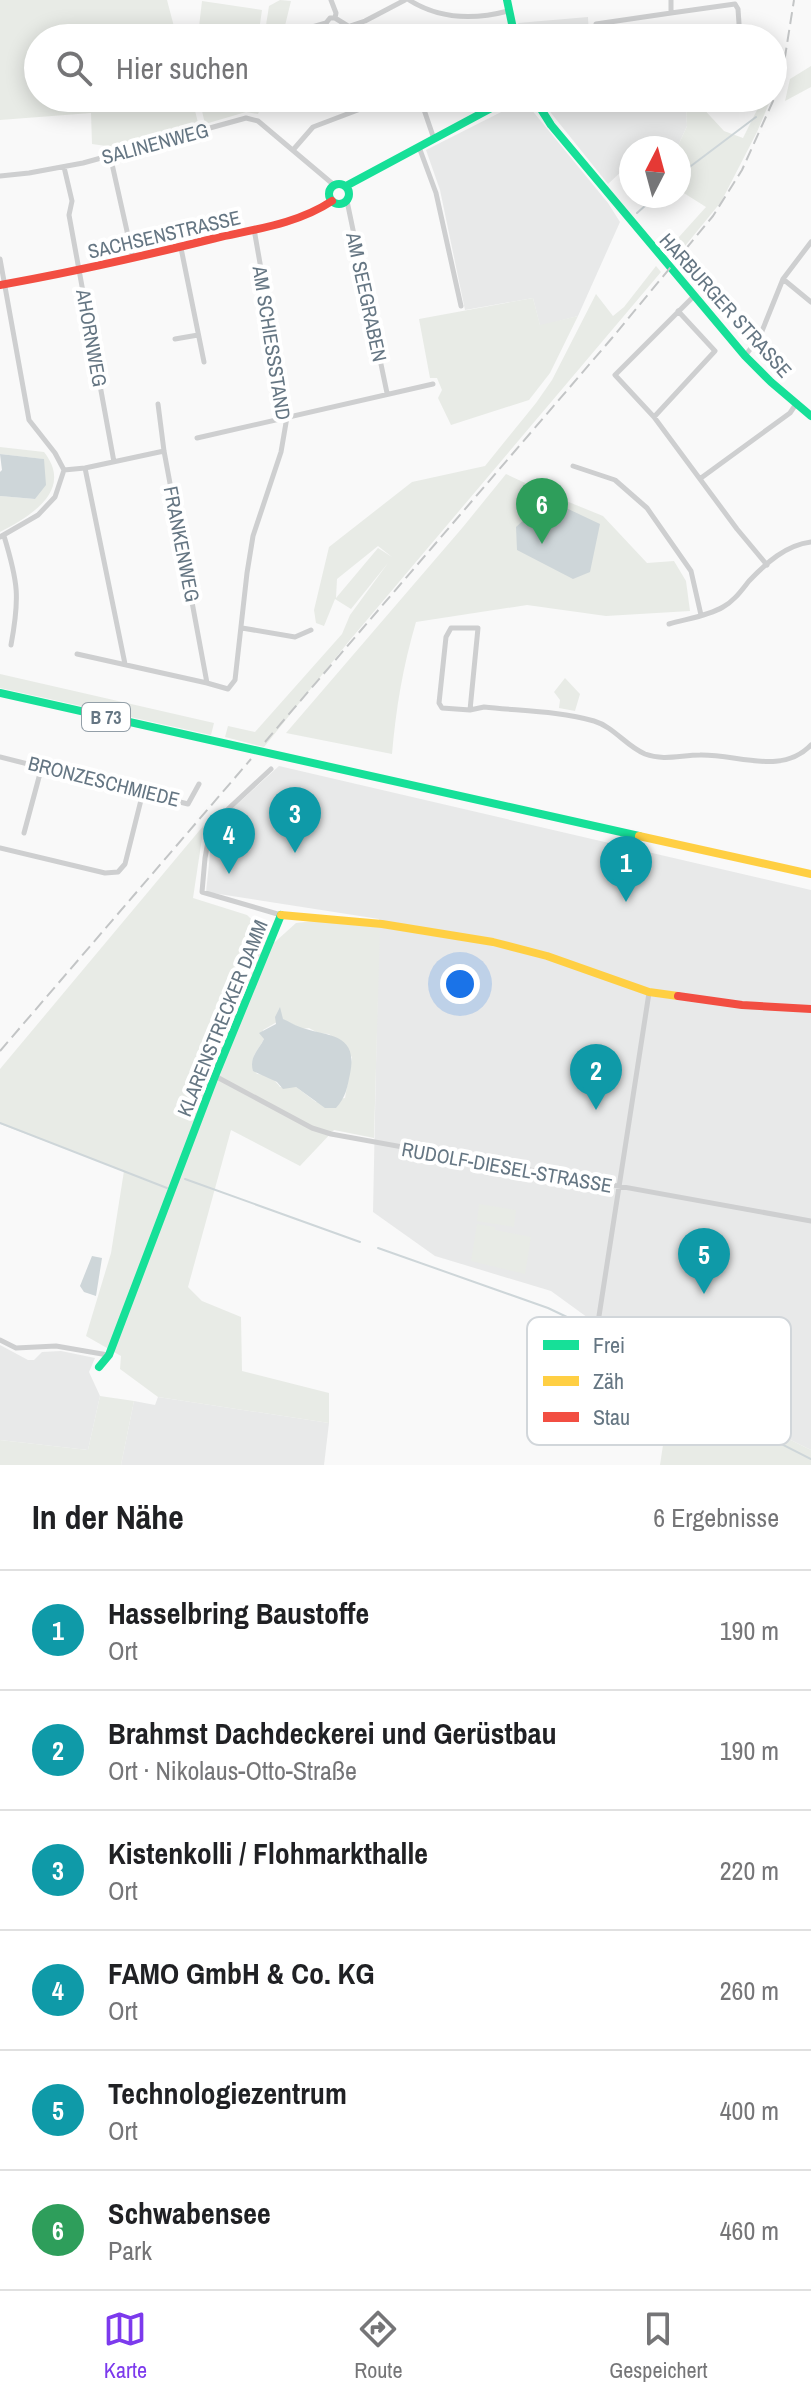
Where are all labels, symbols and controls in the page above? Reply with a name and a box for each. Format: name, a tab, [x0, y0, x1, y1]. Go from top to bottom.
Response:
search box	[24, 24, 787, 112]
icon: search	[52, 46, 96, 90]
text: Hier suchen	[116, 48, 249, 88]
street label: SALINENWEG	[99, 116, 211, 170]
north arrow	[619, 136, 691, 208]
street label: SACHSENSTRASSE	[85, 203, 243, 265]
street label: HARBURGER STRASSE	[654, 227, 798, 383]
street label: AM SEEGRABEN	[340, 229, 394, 364]
street label: AM SCHIESSSTAND	[246, 263, 298, 422]
street label: AHORNWEG	[70, 286, 114, 389]
pin: 6	[516, 478, 568, 544]
street label: FRANKENWEG	[158, 484, 206, 604]
road number: B 73	[82, 703, 130, 731]
street label: BRONZESCHMIEDE	[26, 749, 182, 813]
pin: 3	[269, 787, 321, 853]
pin: 4	[203, 808, 255, 874]
pin: 1	[600, 836, 652, 902]
street label: KLARENSTRECKER DAMM	[170, 916, 274, 1120]
your location	[440, 964, 480, 1004]
pin: 2	[570, 1044, 622, 1110]
street label: RUDOLF-DIESEL-STRASSE	[400, 1135, 614, 1199]
pin: 5	[678, 1228, 730, 1294]
legend	[527, 1317, 791, 1445]
text: Frei	[593, 1330, 625, 1360]
text: Zäh	[593, 1366, 624, 1396]
text: Stau	[593, 1402, 630, 1432]
text: In der Nähe	[32, 1494, 184, 1540]
text: 6 Ergebnisse	[653, 1500, 779, 1535]
text: Hasselbring Baustoffe	[108, 1593, 369, 1633]
text: 1	[52, 1613, 64, 1648]
text: 190 m	[720, 1613, 779, 1648]
text: Ort	[108, 1633, 138, 1668]
text: Brahmst Dachdeckerei und Gerüstbau	[108, 1713, 556, 1753]
text: 2	[52, 1733, 64, 1768]
text: 190 m	[720, 1733, 779, 1768]
text: Ort · Nikolaus-Otto-Straße	[108, 1753, 357, 1788]
text: Kistenkolli / Flohmarkthalle	[108, 1833, 428, 1873]
text: 3	[52, 1853, 64, 1888]
text: 220 m	[720, 1853, 779, 1888]
text: Ort	[108, 1873, 138, 1908]
text: FAMO GmbH & Co. KG	[108, 1953, 375, 1993]
text: 4	[52, 1973, 64, 2008]
text: 260 m	[720, 1973, 779, 2008]
text: Ort	[108, 1993, 138, 2028]
text: Technologiezentrum	[108, 2073, 347, 2113]
text: 5	[52, 2093, 64, 2128]
text: 400 m	[720, 2093, 779, 2128]
text: Ort	[108, 2113, 138, 2148]
text: Schwabensee	[108, 2193, 271, 2233]
text: 6	[52, 2213, 64, 2248]
text: 460 m	[720, 2213, 779, 2248]
text: Park	[108, 2233, 152, 2268]
tab: Karte	[103, 2307, 147, 2385]
tab: Route	[354, 2307, 402, 2385]
tab: Gespeichert	[609, 2307, 708, 2385]

